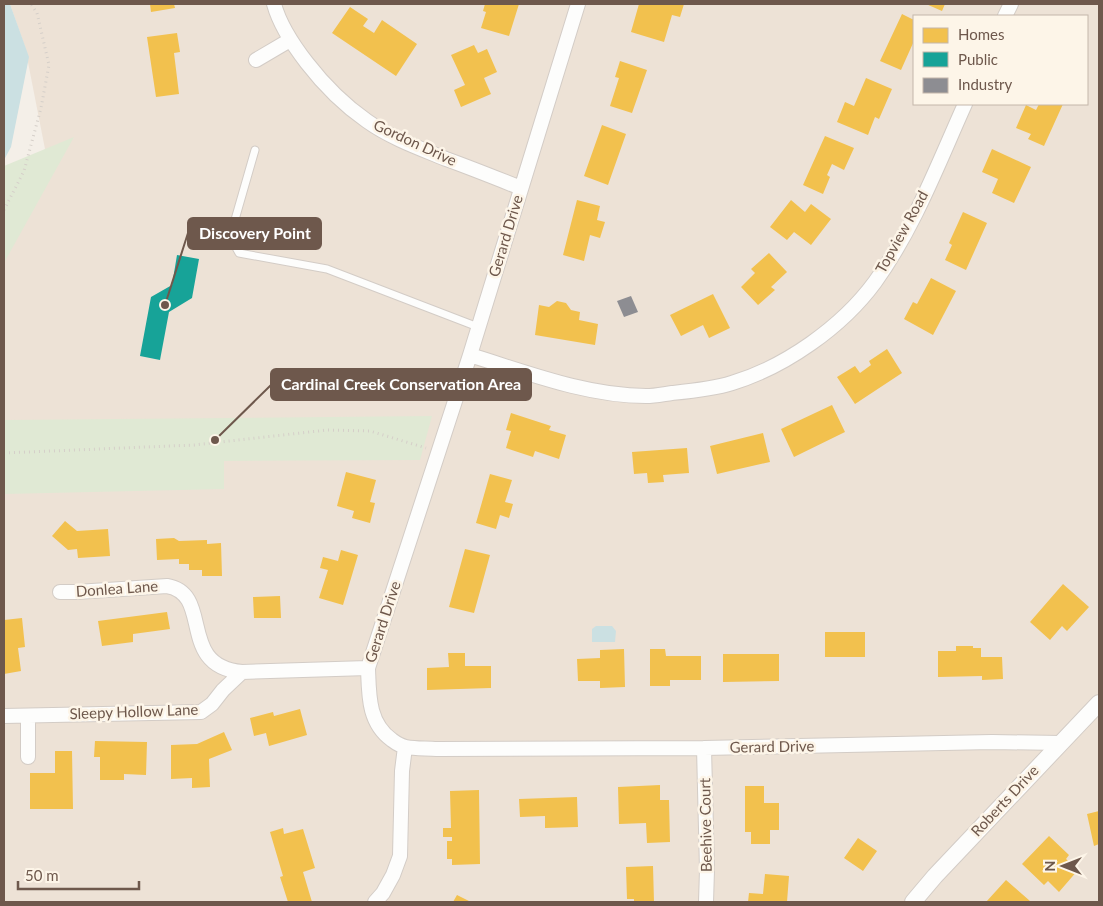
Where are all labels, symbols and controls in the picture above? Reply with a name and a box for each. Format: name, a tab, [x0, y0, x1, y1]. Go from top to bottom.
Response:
legend	[913, 15, 1088, 105]
text: Homes	[958, 25, 1004, 43]
text: Public	[958, 50, 998, 68]
text: Industry	[958, 75, 1013, 93]
street label: Gordon Drive	[371, 115, 460, 169]
street label: Topview Road	[871, 187, 931, 276]
street label: Gerard Drive	[484, 192, 526, 279]
callout: Discovery Point	[188, 218, 321, 249]
text: Discovery Point	[199, 223, 311, 242]
callout: Cardinal Creek Conservation Area	[271, 369, 531, 400]
text: Cardinal Creek Conservation Area	[281, 374, 521, 393]
street label: Donlea Lane	[75, 576, 159, 600]
street label: Gerard Drive	[360, 579, 404, 665]
street label: Sleepy Hollow Lane	[69, 700, 199, 722]
street label: Gerard Drive	[729, 736, 815, 756]
street label: Roberts Drive	[967, 761, 1042, 840]
street label: Beehive Court	[695, 777, 715, 872]
north arrow	[1038, 841, 1088, 891]
scale bar	[18, 858, 139, 890]
text: N	[1041, 861, 1058, 871]
text: 50 m	[25, 866, 59, 884]

